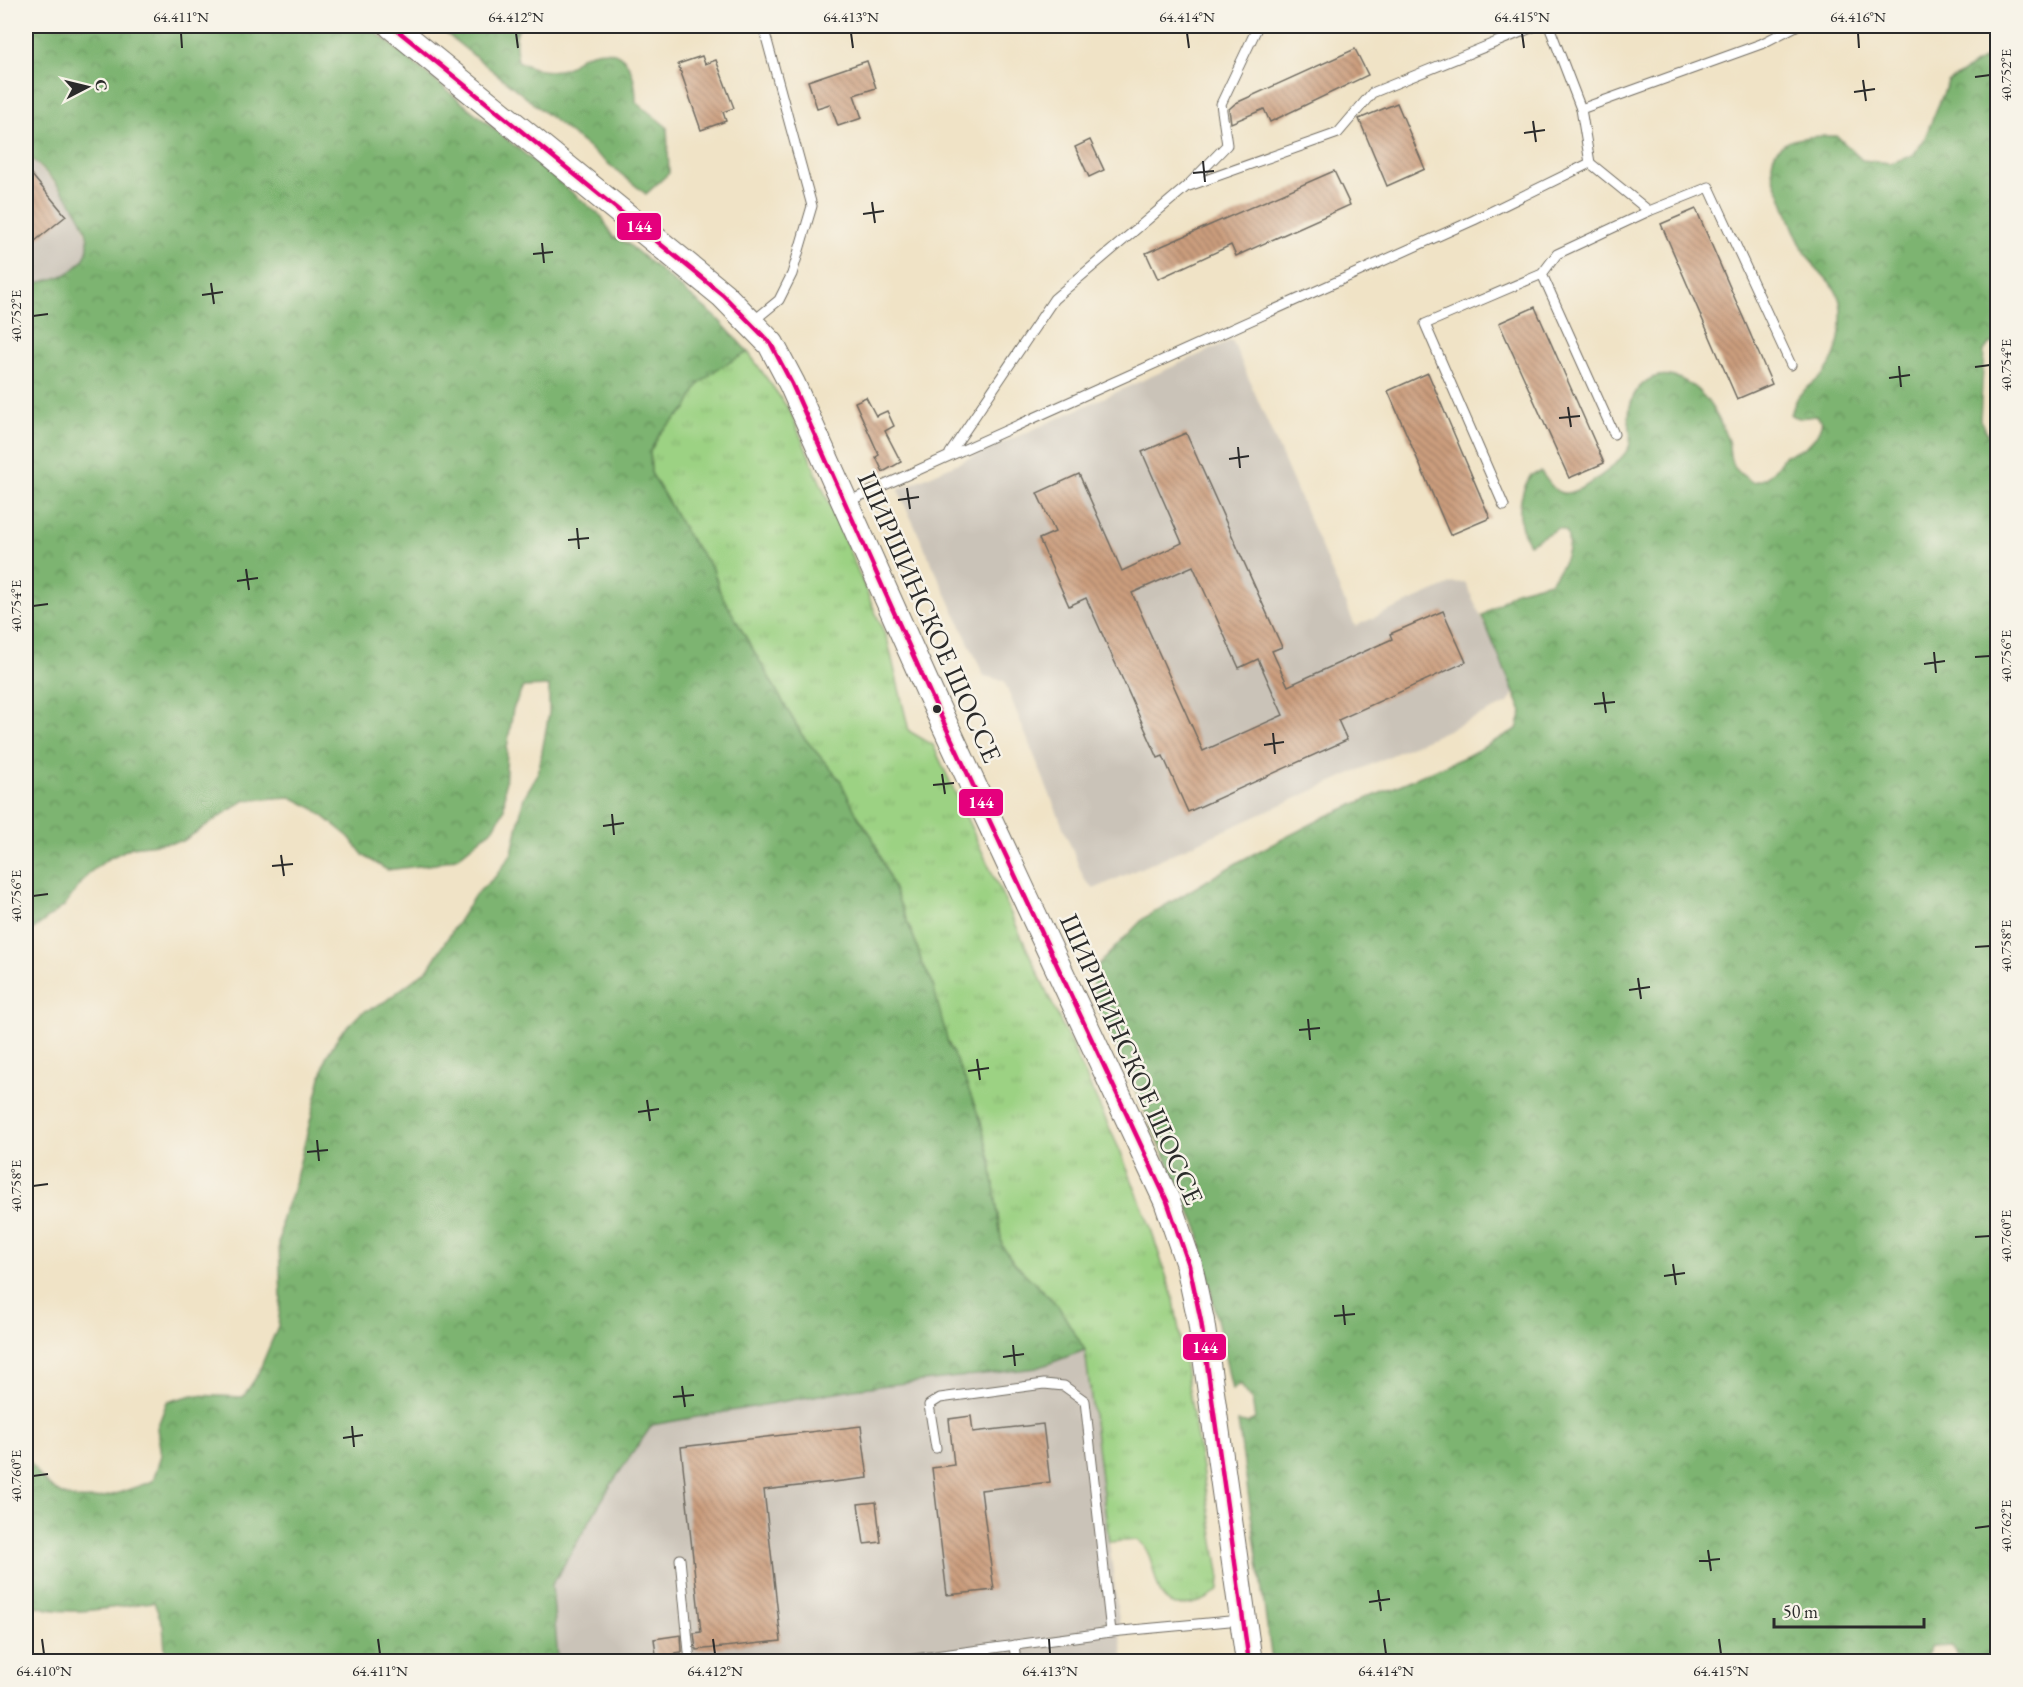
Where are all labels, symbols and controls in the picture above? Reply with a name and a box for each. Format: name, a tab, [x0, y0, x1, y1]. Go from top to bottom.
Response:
text: 64.411°N	[153, 7, 209, 26]
text: 64.412°N	[488, 7, 544, 26]
text: 64.413°N	[823, 7, 879, 26]
text: 64.414°N	[1159, 7, 1215, 26]
text: 64.415°N	[1494, 7, 1550, 26]
text: 64.416°N	[1830, 7, 1886, 26]
text: 40.752°E	[1996, 48, 2015, 101]
north arrow	[57, 57, 117, 117]
text: С	[90, 78, 113, 92]
line badge: 144	[616, 212, 662, 241]
text: 144	[626, 216, 652, 237]
text: 40.752°E	[6, 289, 25, 342]
text: 40.754°E	[1996, 338, 2015, 391]
street label: ШИРШИНСКОЕ ШОССЕ	[850, 466, 1010, 768]
text: 40.754°E	[6, 579, 25, 632]
text: 40.756°E	[1996, 629, 2015, 682]
unlabelled marker	[931, 703, 943, 715]
line badge: 144	[958, 788, 1004, 817]
text: 144	[968, 792, 994, 813]
text: 40.756°E	[6, 869, 25, 922]
street label: ШИРШИНСКОЕ ШОССЕ	[1052, 908, 1212, 1210]
text: 40.758°E	[1996, 919, 2015, 972]
text: 40.758°E	[6, 1159, 25, 1212]
text: 40.760°E	[1996, 1209, 2015, 1262]
line badge: 144	[1182, 1333, 1227, 1361]
text: 144	[1192, 1337, 1218, 1358]
text: 40.760°E	[6, 1449, 25, 1502]
text: 40.762°E	[1996, 1499, 2015, 1552]
scale bar	[1774, 1591, 1924, 1629]
text: 50 m	[1783, 1600, 1818, 1623]
text: 64.410°N	[16, 1661, 72, 1680]
text: 64.411°N	[352, 1661, 408, 1680]
text: 64.412°N	[687, 1661, 743, 1680]
text: 64.413°N	[1022, 1661, 1078, 1680]
text: 64.414°N	[1358, 1661, 1414, 1680]
text: 64.415°N	[1693, 1661, 1749, 1680]

